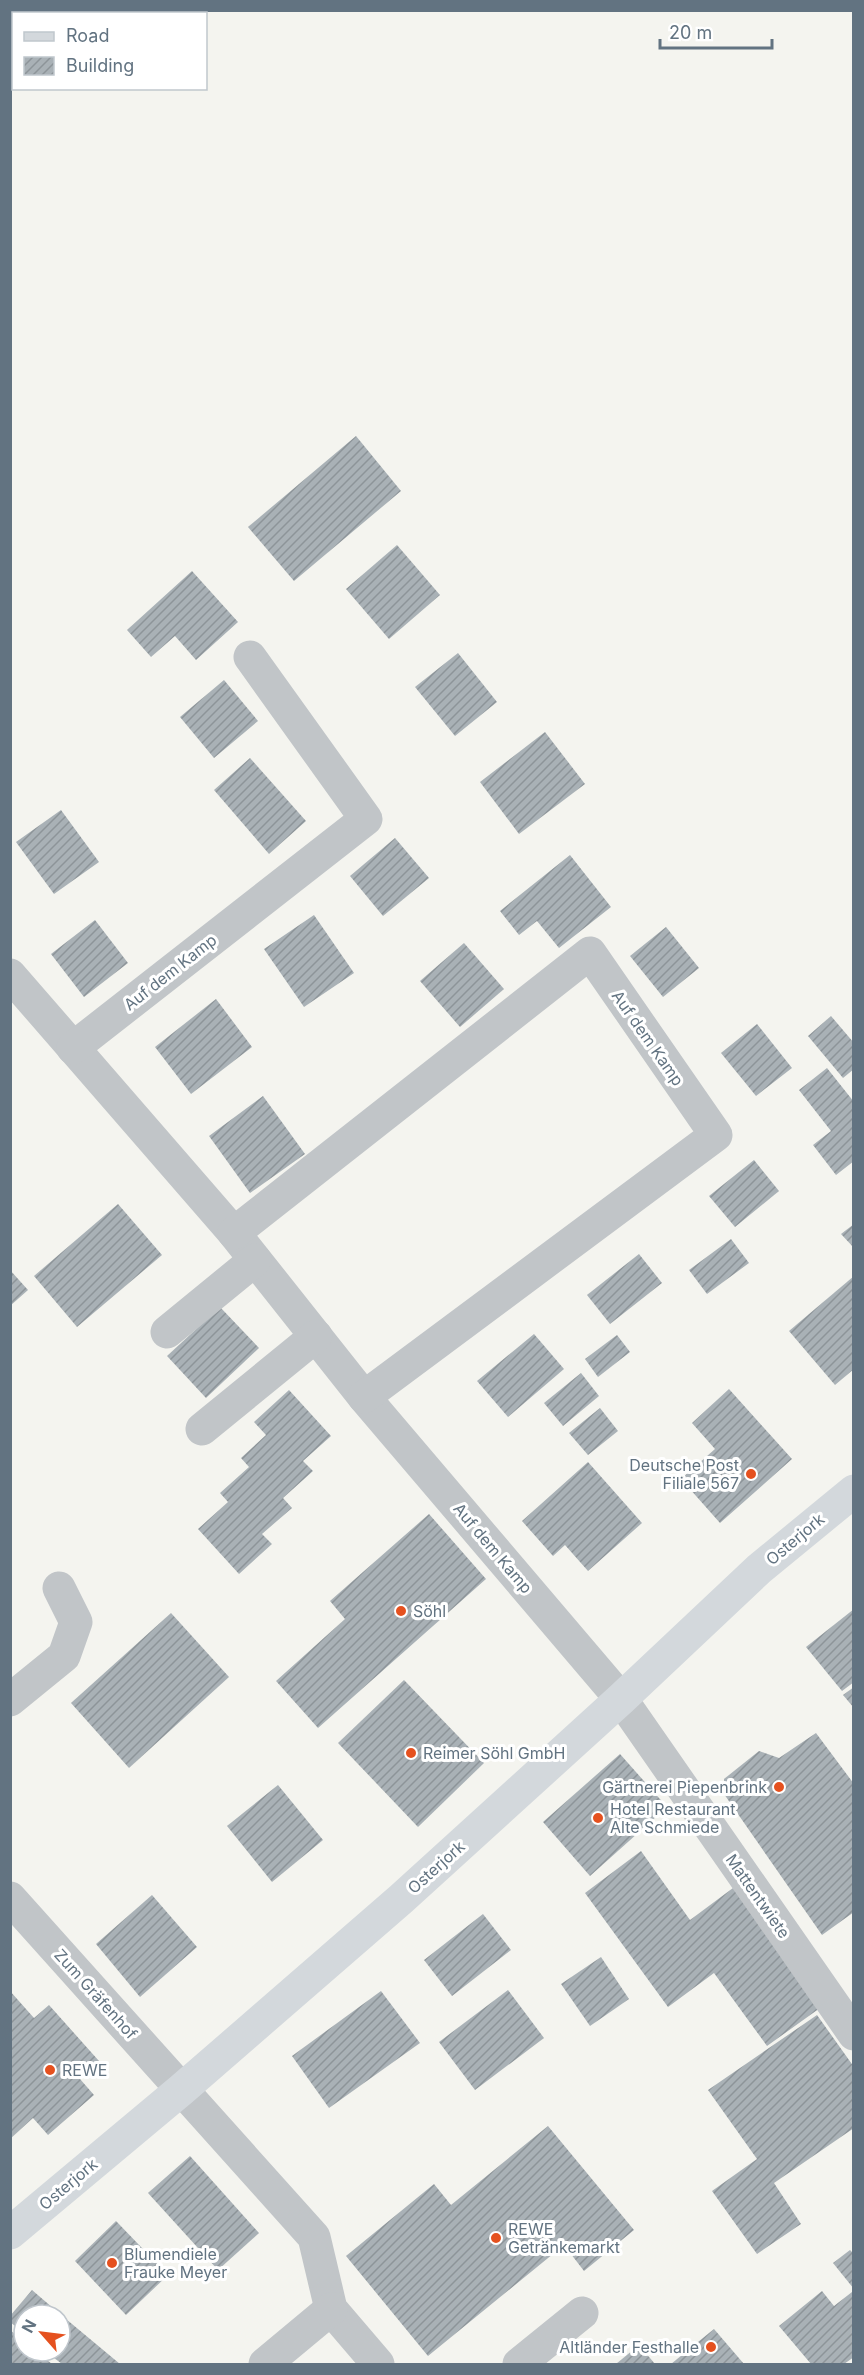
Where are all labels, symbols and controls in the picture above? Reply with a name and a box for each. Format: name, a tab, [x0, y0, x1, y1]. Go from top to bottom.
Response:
legend	[12, 12, 207, 90]
scale bar	[660, 12, 772, 50]
text: 20 m	[669, 22, 712, 43]
text: Road	[66, 25, 109, 46]
text: Building	[66, 55, 134, 76]
street label: Auf dem Kamp	[120, 930, 220, 1014]
street label: Auf dem Kamp	[608, 986, 688, 1090]
place label: Deutsche Post Filiale 567	[629, 1455, 739, 1493]
marker: Deutsche Post Filiale 567	[744, 1467, 758, 1481]
street label: Auf dem Kamp	[449, 1499, 537, 1597]
street label: Osterjork	[762, 1509, 828, 1569]
place label: Söhl	[413, 1601, 446, 1621]
marker: Söhl	[394, 1604, 408, 1618]
place label: Reimer Söhl GmbH	[423, 1743, 565, 1763]
marker: Reimer Söhl GmbH	[404, 1746, 418, 1760]
place label: Gärtnerei Piepenbrink	[602, 1777, 767, 1797]
marker: Gärtnerei Piepenbrink	[772, 1780, 786, 1794]
place label: Hotel Restaurant Alte Schmiede	[610, 1799, 736, 1837]
marker: Hotel Restaurant Alte Schmiede	[591, 1811, 605, 1825]
street label: Osterjork	[403, 1836, 469, 1898]
street label: Mattentwiete	[722, 1850, 794, 1942]
street label: Zum Gräfenhof	[50, 1945, 142, 2043]
place label: REWE	[62, 2060, 107, 2080]
marker: REWE	[43, 2063, 57, 2077]
street label: Osterjork	[35, 2154, 101, 2214]
place label: REWE Getränkemarkt	[508, 2219, 620, 2257]
marker: REWE Getränkemarkt	[489, 2231, 503, 2245]
place label: Blumendiele Frauke Meyer	[124, 2244, 227, 2282]
marker: Blumendiele Frauke Meyer	[105, 2256, 119, 2270]
north arrow	[12, 2303, 72, 2363]
text: N	[17, 2316, 40, 2336]
place label: Altländer Festhalle	[559, 2337, 699, 2357]
marker: Altländer Festhalle	[704, 2340, 718, 2354]

